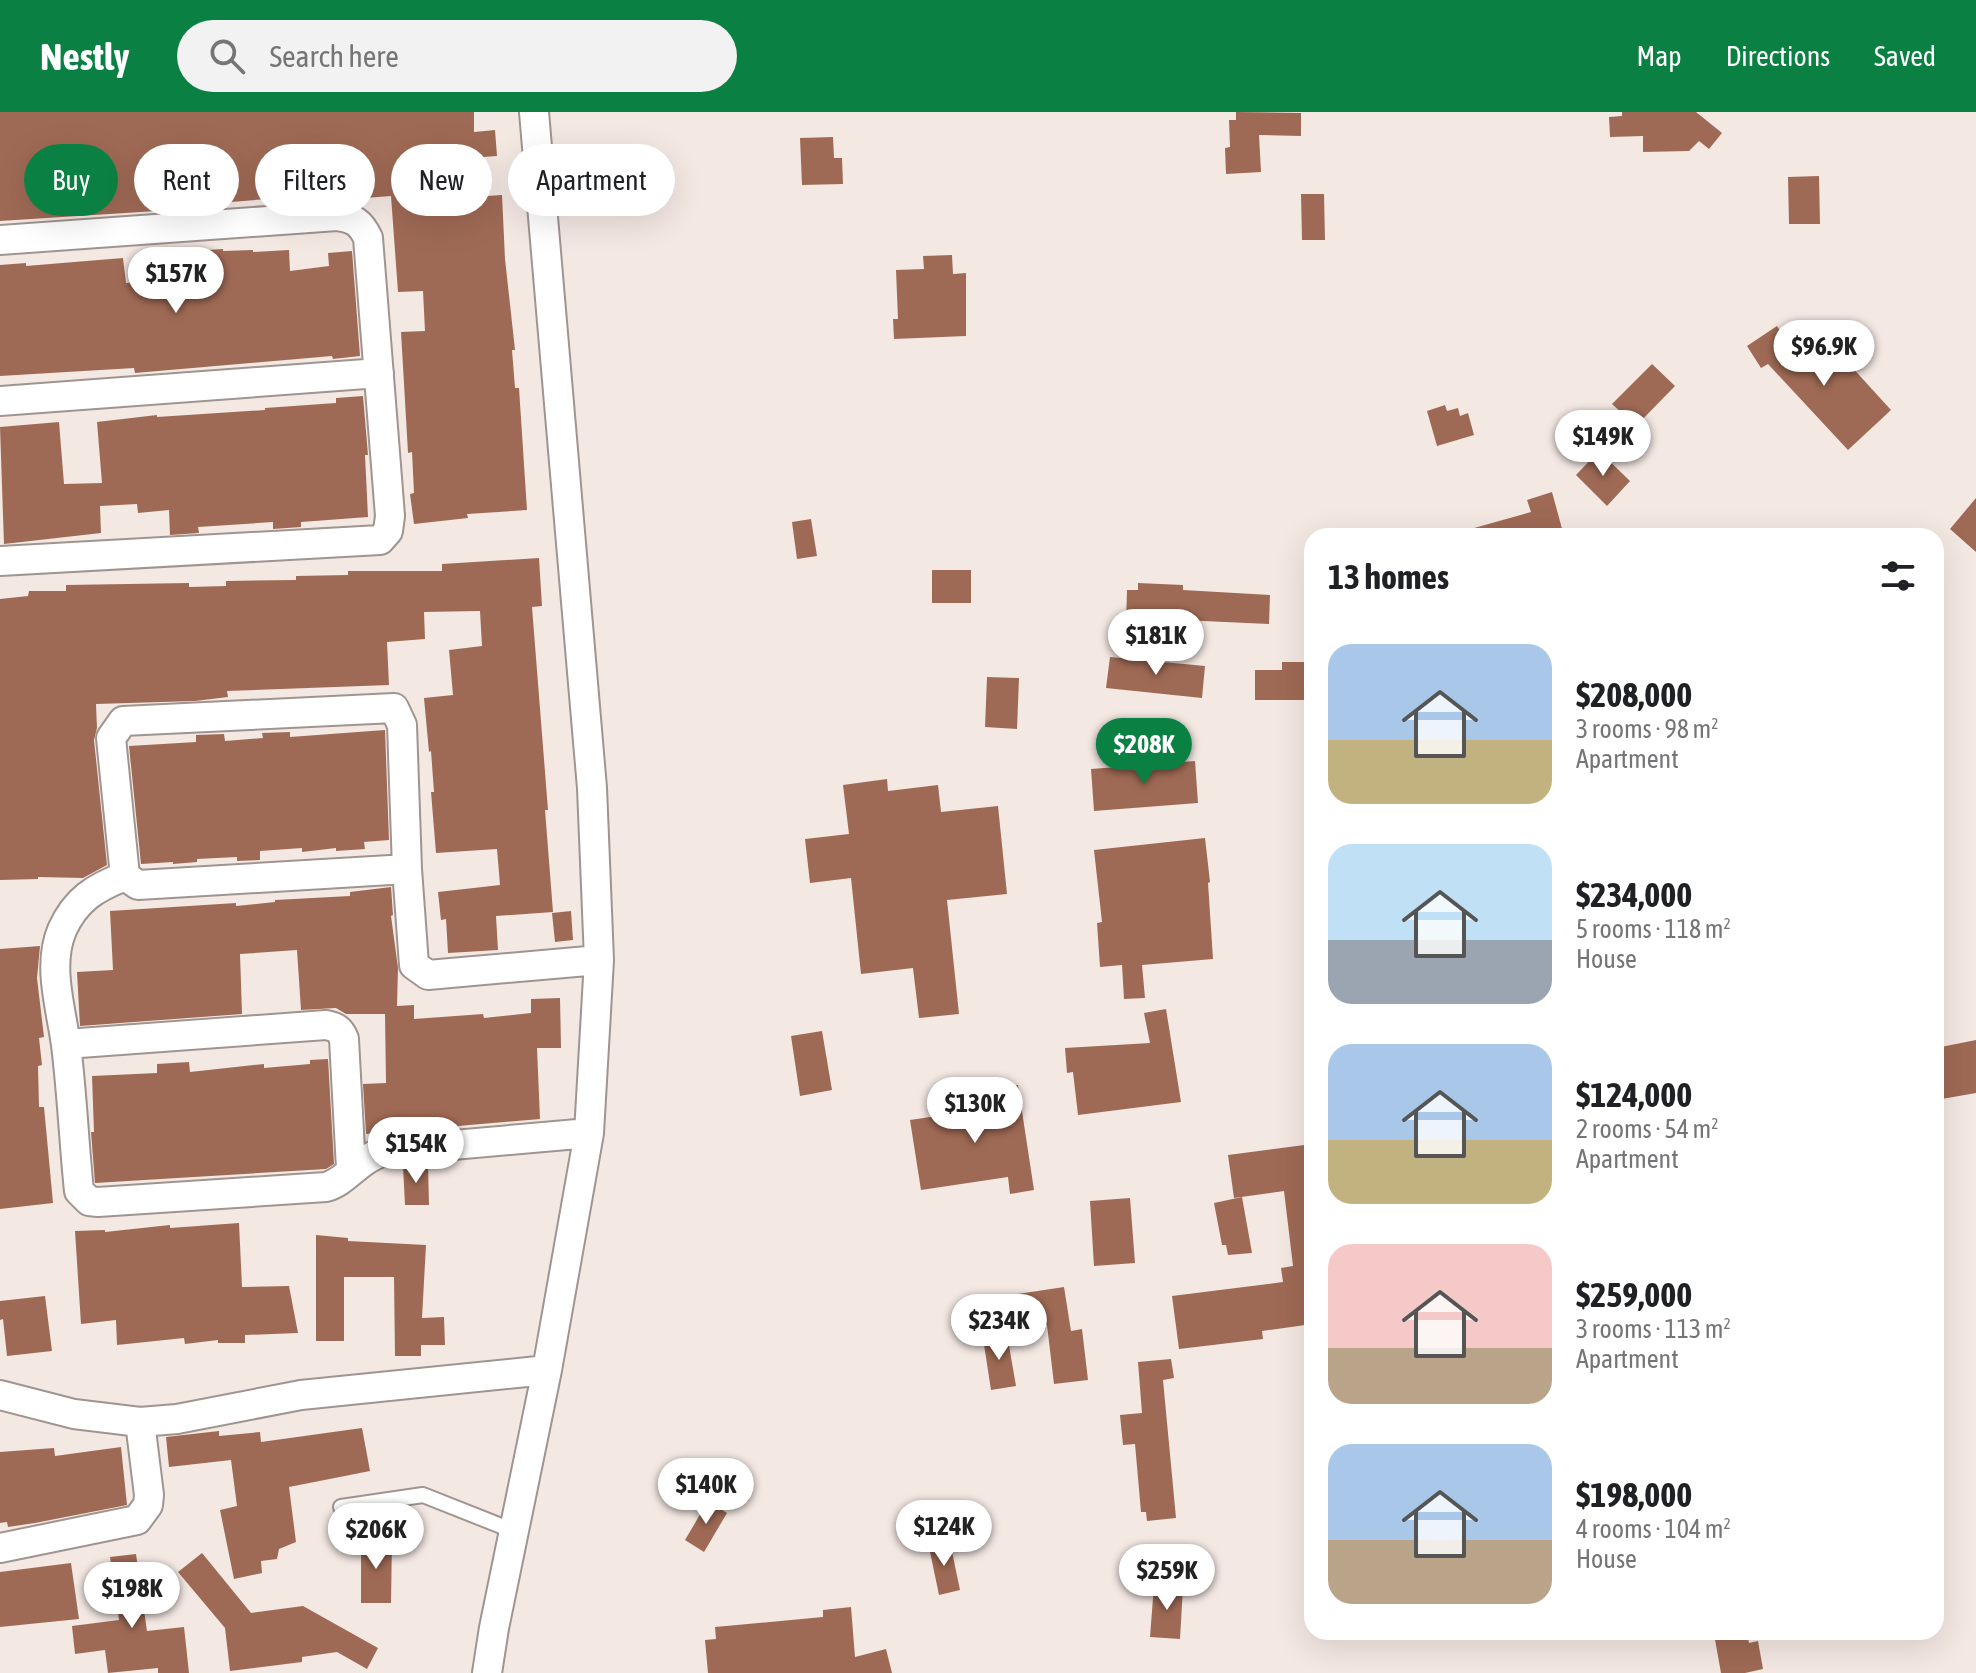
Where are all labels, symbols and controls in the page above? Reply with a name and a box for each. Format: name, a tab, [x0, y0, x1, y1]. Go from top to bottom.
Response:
search box	[177, 20, 737, 92]
icon: search	[205, 34, 249, 78]
text: Nestly	[40, 35, 129, 78]
text: Search here	[269, 39, 399, 73]
text: Map	[1637, 40, 1682, 72]
text: Directions	[1726, 40, 1830, 72]
text: Saved	[1874, 40, 1936, 72]
chip: Buy	[24, 144, 118, 216]
chip: Rent	[134, 144, 239, 216]
chip: Filters	[255, 144, 375, 216]
chip: New	[391, 144, 492, 216]
chip: Apartment	[508, 144, 675, 216]
pin: $157K	[120, 247, 232, 315]
text: $157K	[146, 258, 206, 288]
pin: $96.9K	[1759, 320, 1889, 388]
text: $96.9K	[1792, 331, 1856, 361]
pin: $149K	[1547, 410, 1659, 478]
text: $149K	[1573, 421, 1633, 451]
icon: filters	[1876, 554, 1920, 598]
text: 13 homes	[1328, 557, 1449, 596]
pin: $181K	[1100, 609, 1212, 677]
text: $181K	[1126, 620, 1186, 650]
text: $208,000	[1576, 675, 1692, 714]
icon: home	[1392, 676, 1488, 772]
text: 3 rooms · 98 m²	[1576, 714, 1718, 744]
pin: $208K	[1088, 718, 1200, 786]
text: $208K	[1114, 729, 1174, 759]
text: Apartment	[1576, 744, 1679, 774]
text: $234,000	[1576, 875, 1692, 914]
icon: home	[1392, 876, 1488, 972]
text: 5 rooms · 118 m²	[1576, 914, 1731, 944]
text: House	[1576, 944, 1637, 974]
text: $124,000	[1576, 1075, 1692, 1114]
icon: home	[1392, 1076, 1488, 1172]
pin: $130K	[919, 1077, 1031, 1145]
text: $130K	[945, 1088, 1005, 1118]
text: 2 rooms · 54 m²	[1576, 1114, 1718, 1144]
pin: $154K	[360, 1117, 472, 1185]
text: $154K	[386, 1128, 446, 1158]
text: Apartment	[1576, 1144, 1679, 1174]
text: $259,000	[1576, 1275, 1692, 1314]
icon: home	[1392, 1276, 1488, 1372]
pin: $234K	[943, 1294, 1055, 1362]
text: $234K	[969, 1305, 1029, 1335]
text: 3 rooms · 113 m²	[1576, 1314, 1731, 1344]
text: Apartment	[1576, 1344, 1679, 1374]
pin: $140K	[650, 1458, 762, 1526]
text: $140K	[676, 1469, 736, 1499]
text: $198,000	[1576, 1475, 1692, 1514]
icon: home	[1392, 1476, 1488, 1572]
pin: $124K	[888, 1500, 1000, 1568]
pin: $206K	[320, 1503, 432, 1571]
text: $124K	[914, 1511, 974, 1541]
text: $206K	[346, 1514, 406, 1544]
text: 4 rooms · 104 m²	[1576, 1514, 1731, 1544]
pin: $259K	[1111, 1544, 1223, 1612]
text: House	[1576, 1544, 1637, 1574]
text: $259K	[1137, 1555, 1197, 1585]
pin: $198K	[76, 1562, 188, 1630]
text: $198K	[102, 1573, 162, 1603]

